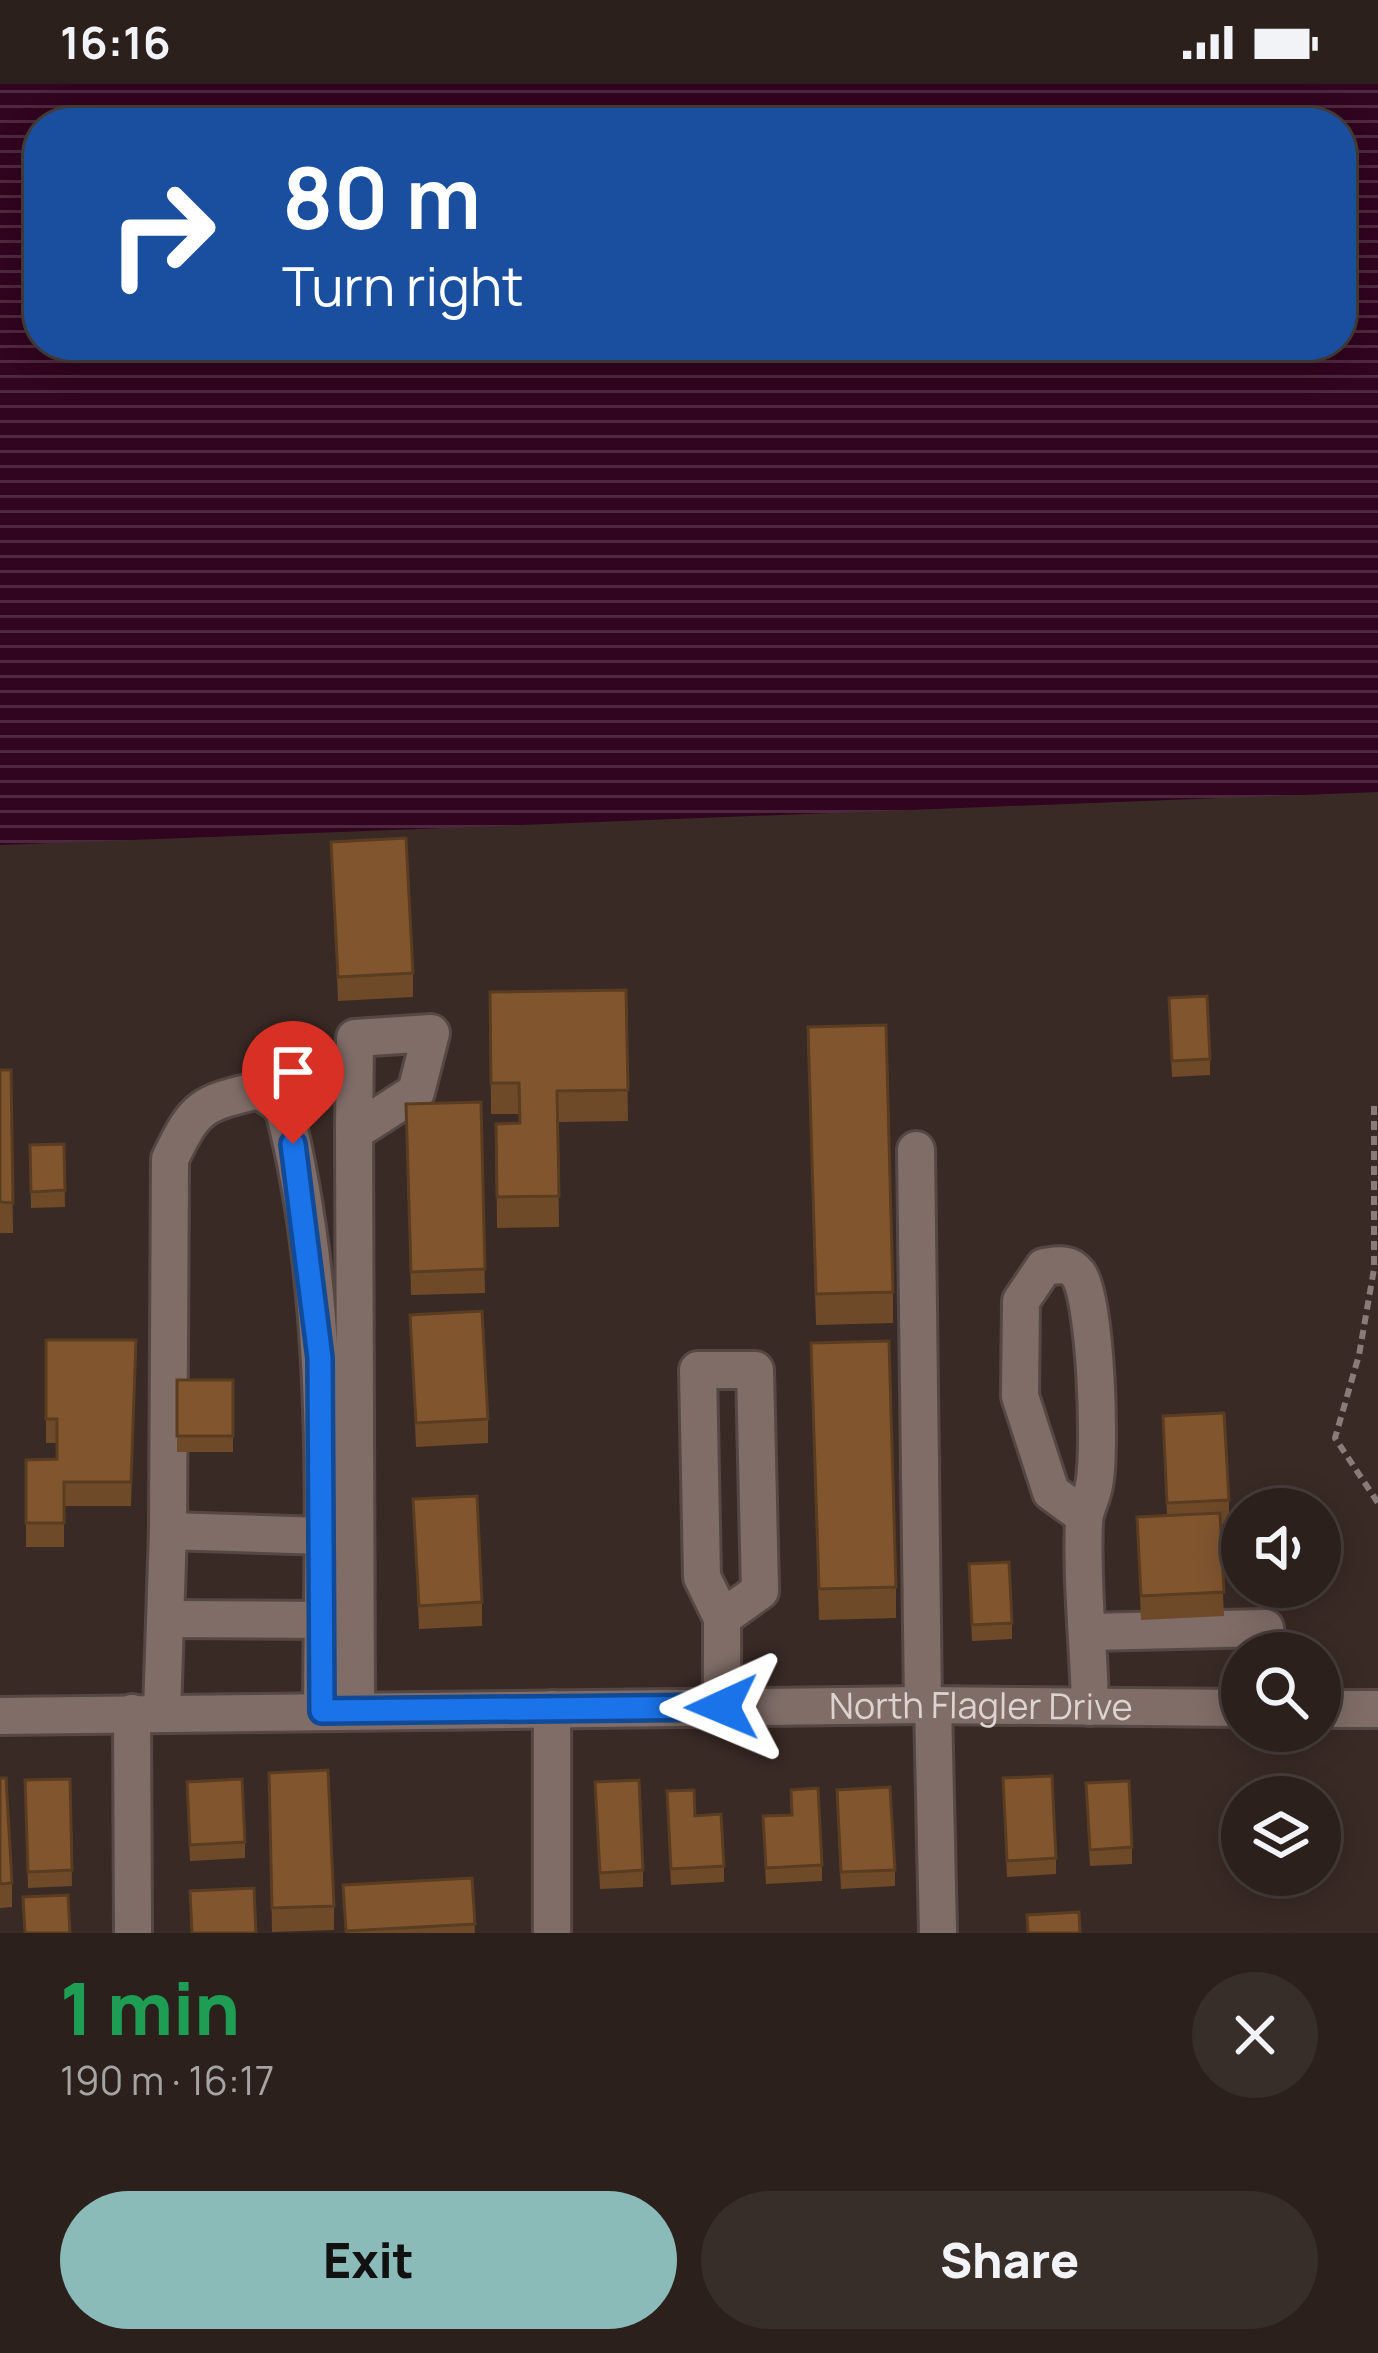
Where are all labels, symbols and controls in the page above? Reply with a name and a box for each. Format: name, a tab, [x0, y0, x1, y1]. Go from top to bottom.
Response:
text: 16:16	[60, 11, 171, 73]
text: 80 m	[282, 139, 481, 254]
icon: right	[84, 156, 240, 312]
text: Turn right	[282, 248, 524, 322]
pin	[242, 1021, 344, 1144]
icon: arrive	[260, 1039, 326, 1105]
map controls	[1221, 1488, 1341, 1896]
button: sound	[1221, 1488, 1341, 1608]
button: search	[1221, 1632, 1341, 1752]
position arrow	[659, 1644, 785, 1770]
street label: North Flagler Drive	[829, 1680, 1133, 1731]
button: layers	[1221, 1776, 1341, 1896]
text: 1 min	[60, 1958, 240, 2057]
button: close	[1192, 1972, 1318, 2098]
text: 190 m · 16:17	[60, 2053, 274, 2107]
button: Exit	[60, 2191, 677, 2329]
button: Share	[701, 2191, 1318, 2329]

